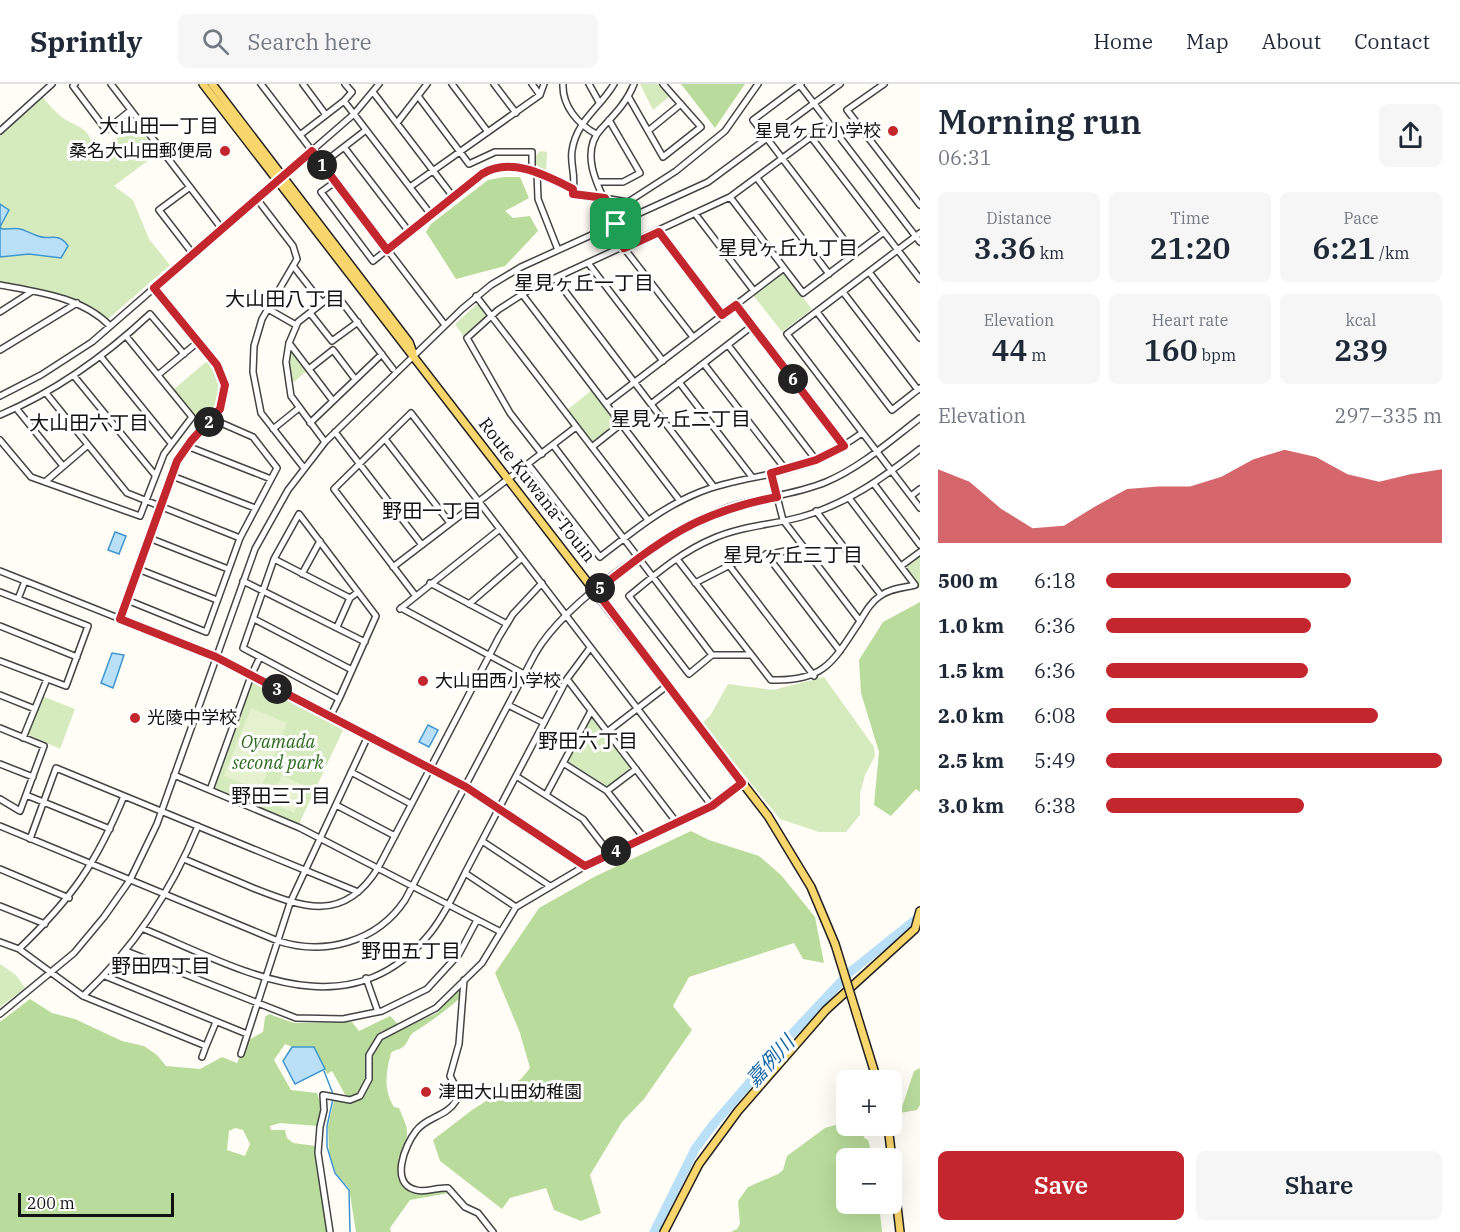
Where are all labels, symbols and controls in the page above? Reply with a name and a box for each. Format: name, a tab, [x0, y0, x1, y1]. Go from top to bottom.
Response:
search box	[178, 14, 598, 68]
text: Sprintly	[30, 23, 142, 60]
icon: search	[199, 25, 232, 58]
text: Search here	[247, 27, 371, 56]
text: Home	[1093, 27, 1153, 55]
text: Map	[1186, 27, 1229, 55]
text: About	[1262, 27, 1321, 55]
text: Contact	[1354, 27, 1430, 55]
text: Morning run	[938, 100, 1141, 143]
button: share	[1379, 104, 1442, 167]
district label: 大山田一丁目	[99, 112, 219, 139]
place label: 星見ヶ丘小学校	[755, 119, 881, 142]
marker: 星見ヶ丘小学校	[886, 124, 900, 138]
place label: 桑名大山田郵便局	[69, 139, 213, 162]
marker: 桑名大山田郵便局	[218, 144, 232, 158]
text: 06:31	[938, 144, 992, 171]
pin: 1	[307, 150, 337, 180]
text: 1	[317, 155, 327, 175]
pin	[590, 198, 641, 249]
icon: arrive	[599, 207, 632, 240]
text: Distance	[986, 208, 1052, 228]
text: Time	[1170, 208, 1210, 228]
text: Pace	[1343, 208, 1379, 228]
text: 3.36	[974, 228, 1036, 267]
text: 21:20	[1150, 228, 1230, 267]
text: 6:21	[1312, 228, 1375, 267]
district label: 星見ヶ丘九丁目	[718, 234, 858, 261]
text: km	[1036, 243, 1064, 263]
text: /km	[1375, 243, 1410, 263]
district label: 星見ヶ丘一丁目	[514, 269, 654, 296]
district label: 大山田八丁目	[225, 285, 345, 312]
text: Elevation	[984, 310, 1054, 330]
text: Heart rate	[1152, 310, 1228, 330]
text: kcal	[1346, 310, 1376, 330]
text: 44	[992, 330, 1028, 369]
text: 160	[1144, 330, 1198, 369]
text: 239	[1334, 330, 1388, 369]
text: m	[1028, 345, 1046, 365]
text: bpm	[1198, 345, 1236, 365]
pin: 6	[778, 364, 808, 394]
text: 6	[788, 369, 798, 389]
text: Elevation	[938, 402, 1026, 429]
text: 297–335 m	[1335, 402, 1442, 429]
district label: 星見ヶ丘二丁目	[611, 405, 751, 432]
pin: 2	[194, 407, 224, 437]
district label: 大山田六丁目	[29, 409, 149, 436]
text: 2	[204, 412, 214, 432]
street label: Route Kuwana-Touin	[474, 413, 601, 567]
district label: 野田一丁目	[382, 497, 482, 524]
district label: 星見ヶ丘三丁目	[723, 541, 863, 568]
text: 500 m	[938, 567, 998, 594]
text: 6:18	[1034, 567, 1076, 594]
pin: 5	[585, 573, 615, 603]
text: 5	[595, 578, 605, 598]
text: 1.0 km	[938, 612, 1004, 639]
text: 6:36	[1034, 612, 1076, 639]
text: 1.5 km	[938, 657, 1004, 684]
text: 6:36	[1034, 657, 1076, 684]
place label: 大山田西小学校	[435, 669, 561, 692]
pin: 3	[262, 674, 292, 704]
marker: 大山田西小学校	[416, 674, 430, 688]
text: 3	[272, 679, 282, 699]
text: 2.0 km	[938, 702, 1004, 729]
text: 6:08	[1034, 702, 1076, 729]
place label: 光陵中学校	[147, 706, 237, 729]
marker: 光陵中学校	[128, 711, 142, 725]
district label: 野田六丁目	[538, 727, 638, 754]
park label: Oyamada second park	[232, 730, 324, 774]
text: 2.5 km	[938, 747, 1004, 774]
text: 5:49	[1034, 747, 1076, 774]
district label: 野田三丁目	[231, 782, 331, 809]
text: 3.0 km	[938, 792, 1004, 819]
text: 6:38	[1034, 792, 1076, 819]
pin: 4	[601, 836, 631, 866]
text: 4	[611, 841, 621, 861]
district label: 野田五丁目	[361, 937, 461, 964]
district label: 野田四丁目	[111, 952, 211, 979]
water label: 嘉例川	[740, 1028, 801, 1092]
map controls	[836, 1070, 902, 1214]
button: +	[836, 1070, 902, 1136]
place label: 津田大山田幼稚園	[438, 1080, 582, 1103]
marker: 津田大山田幼稚園	[419, 1085, 433, 1099]
button: −	[836, 1148, 902, 1214]
button: Save	[938, 1151, 1184, 1220]
button: Share	[1196, 1151, 1442, 1220]
scale bar	[18, 1190, 174, 1218]
text: 200 m	[27, 1193, 75, 1213]

